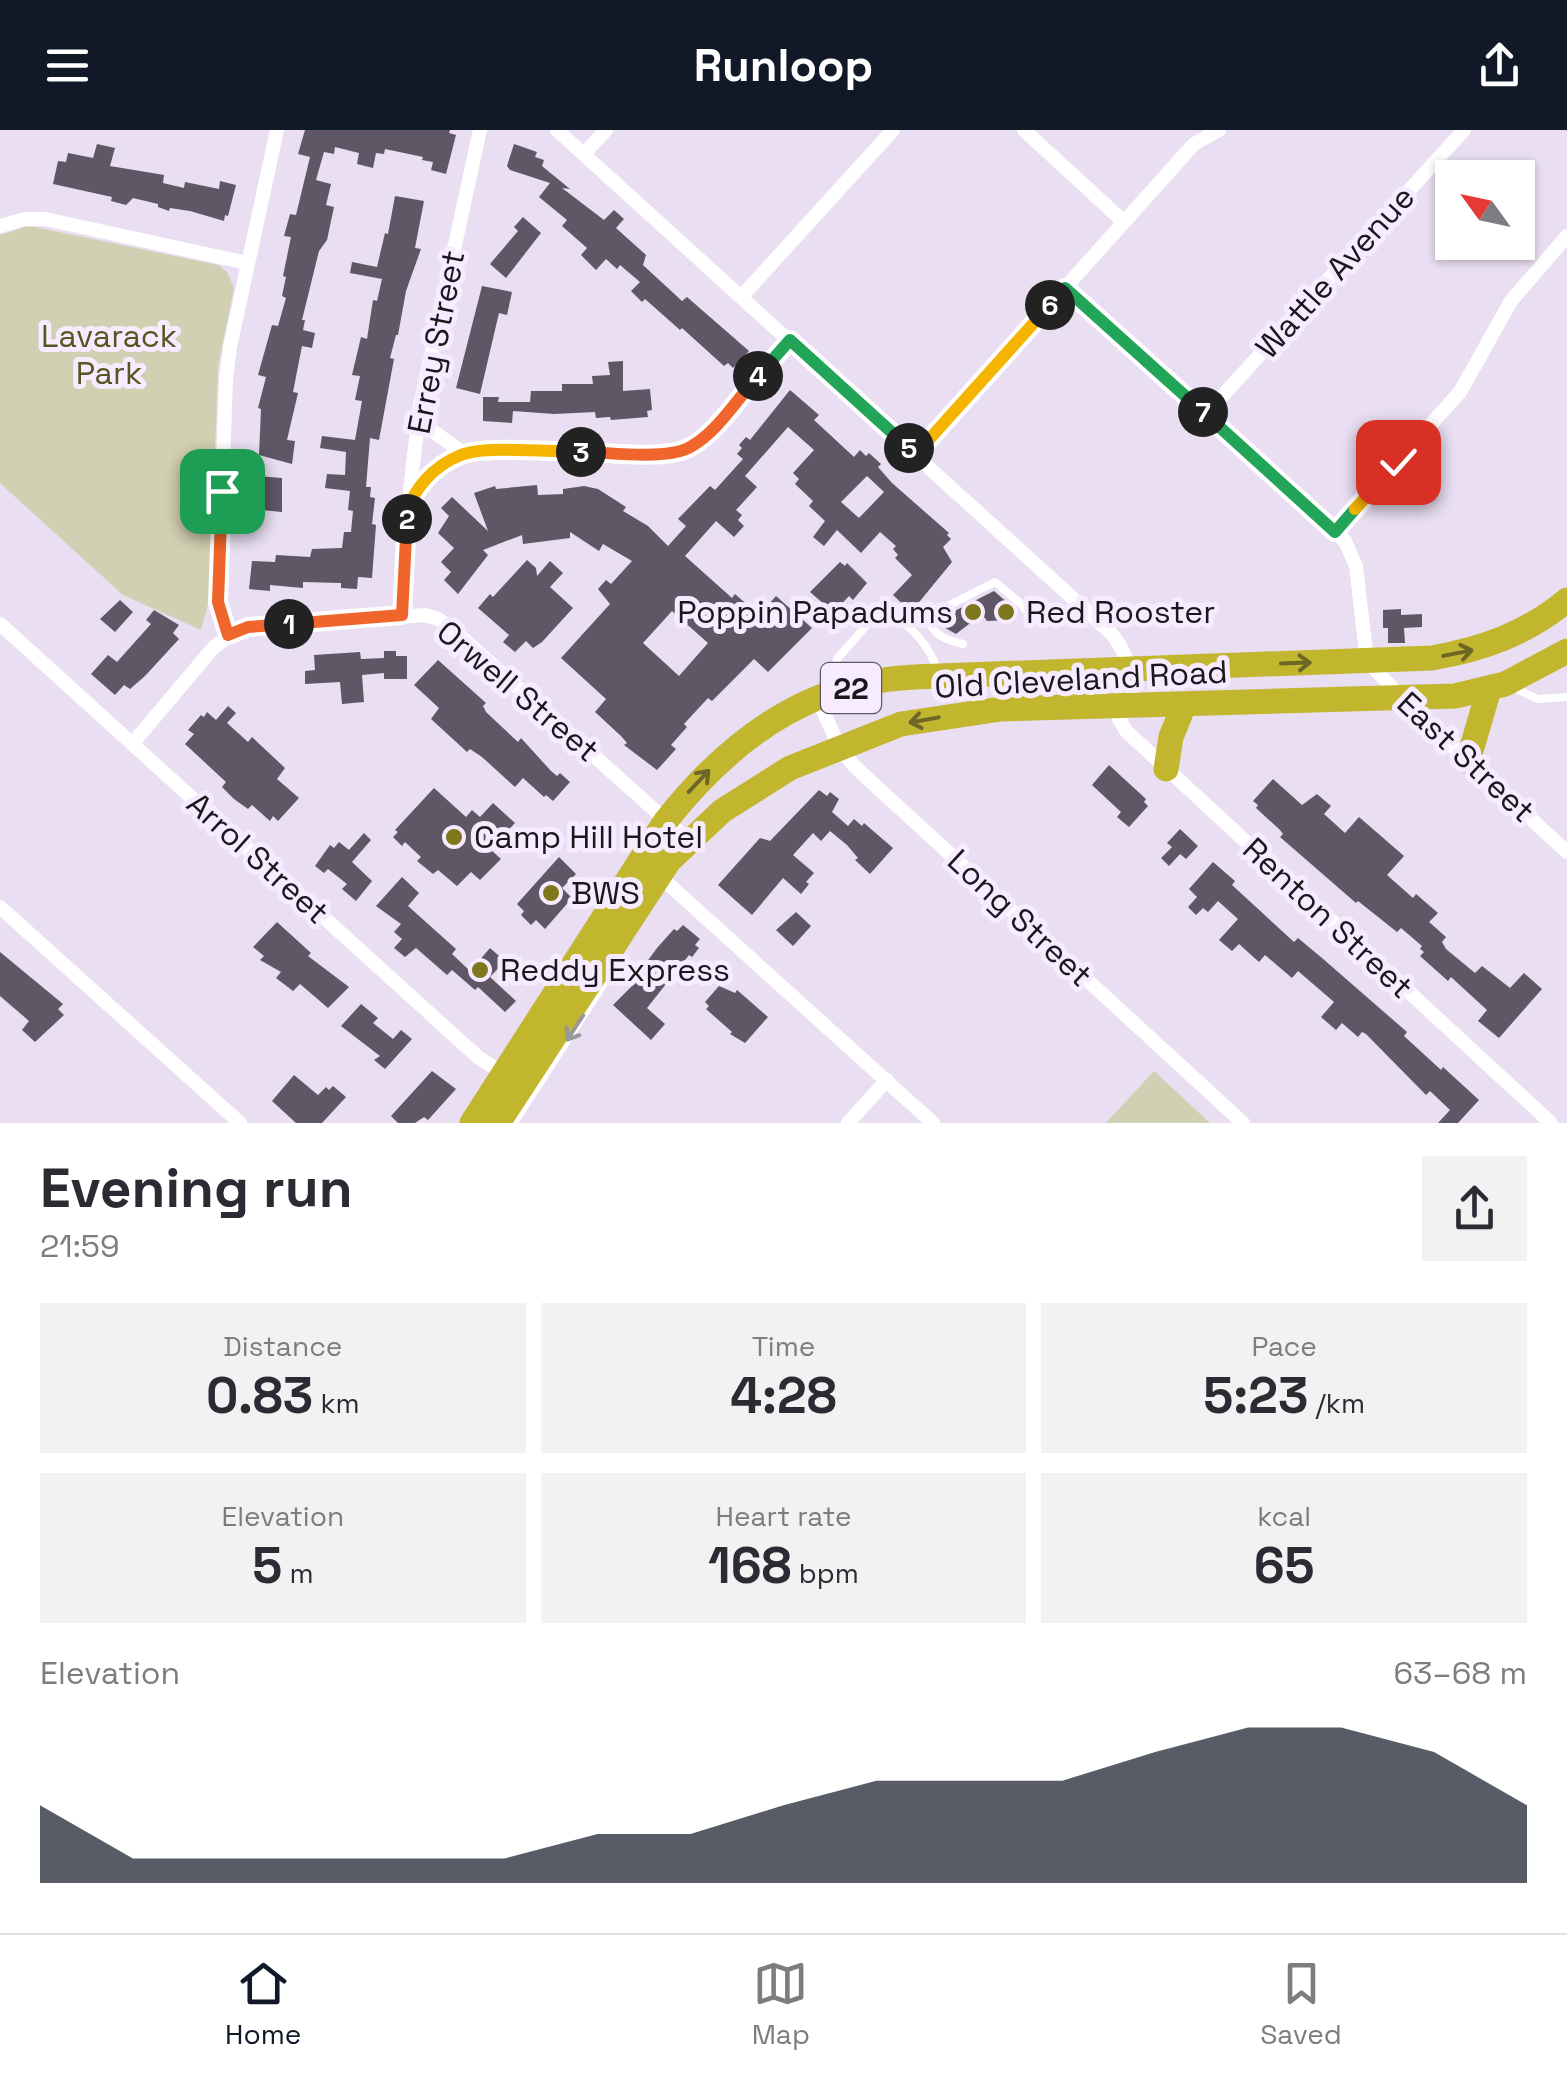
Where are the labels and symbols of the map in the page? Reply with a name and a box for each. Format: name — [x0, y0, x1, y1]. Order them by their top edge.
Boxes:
north arrow — [1435, 160, 1535, 260]
street label: Wattle Avenue — [1247, 177, 1423, 367]
street label: Errey Street — [399, 247, 473, 437]
pin: 6 — [1025, 280, 1075, 330]
park label: Lavarack Park — [41, 316, 177, 393]
pin: 4 — [733, 351, 783, 401]
pin: 7 — [1178, 387, 1228, 437]
pin — [1356, 420, 1441, 505]
pin: 5 — [884, 423, 934, 473]
pin: 3 — [556, 427, 606, 477]
pin — [180, 449, 265, 534]
pin: 2 — [382, 494, 432, 544]
place label: Poppin Papadums — [677, 592, 953, 632]
place label: Red Rooster — [1026, 592, 1215, 632]
pin: 1 — [264, 599, 314, 649]
marker: Poppin Papadums — [962, 601, 984, 623]
marker: Red Rooster — [995, 601, 1017, 623]
street label: Orwell Street — [429, 612, 607, 770]
one-way arrow — [1442, 643, 1474, 662]
street label: Old Cleveland Road — [933, 651, 1229, 707]
one-way arrow — [1279, 653, 1311, 672]
road number: 22 — [821, 663, 881, 713]
street label: East Street — [1389, 683, 1543, 831]
one-way arrow — [908, 711, 941, 730]
one-way arrow — [687, 769, 710, 794]
street label: Arrol Street — [179, 784, 337, 932]
place label: Camp Hill Hotel — [474, 817, 703, 857]
marker: Camp Hill Hotel — [443, 826, 465, 848]
street label: Renton Street — [1235, 829, 1421, 1007]
street label: Long Street — [939, 841, 1101, 995]
place label: BWS — [571, 873, 640, 913]
marker: BWS — [540, 882, 562, 904]
place label: Reddy Express — [500, 950, 730, 990]
marker: Reddy Express — [469, 959, 491, 981]
one-way arrow — [565, 1013, 586, 1042]

